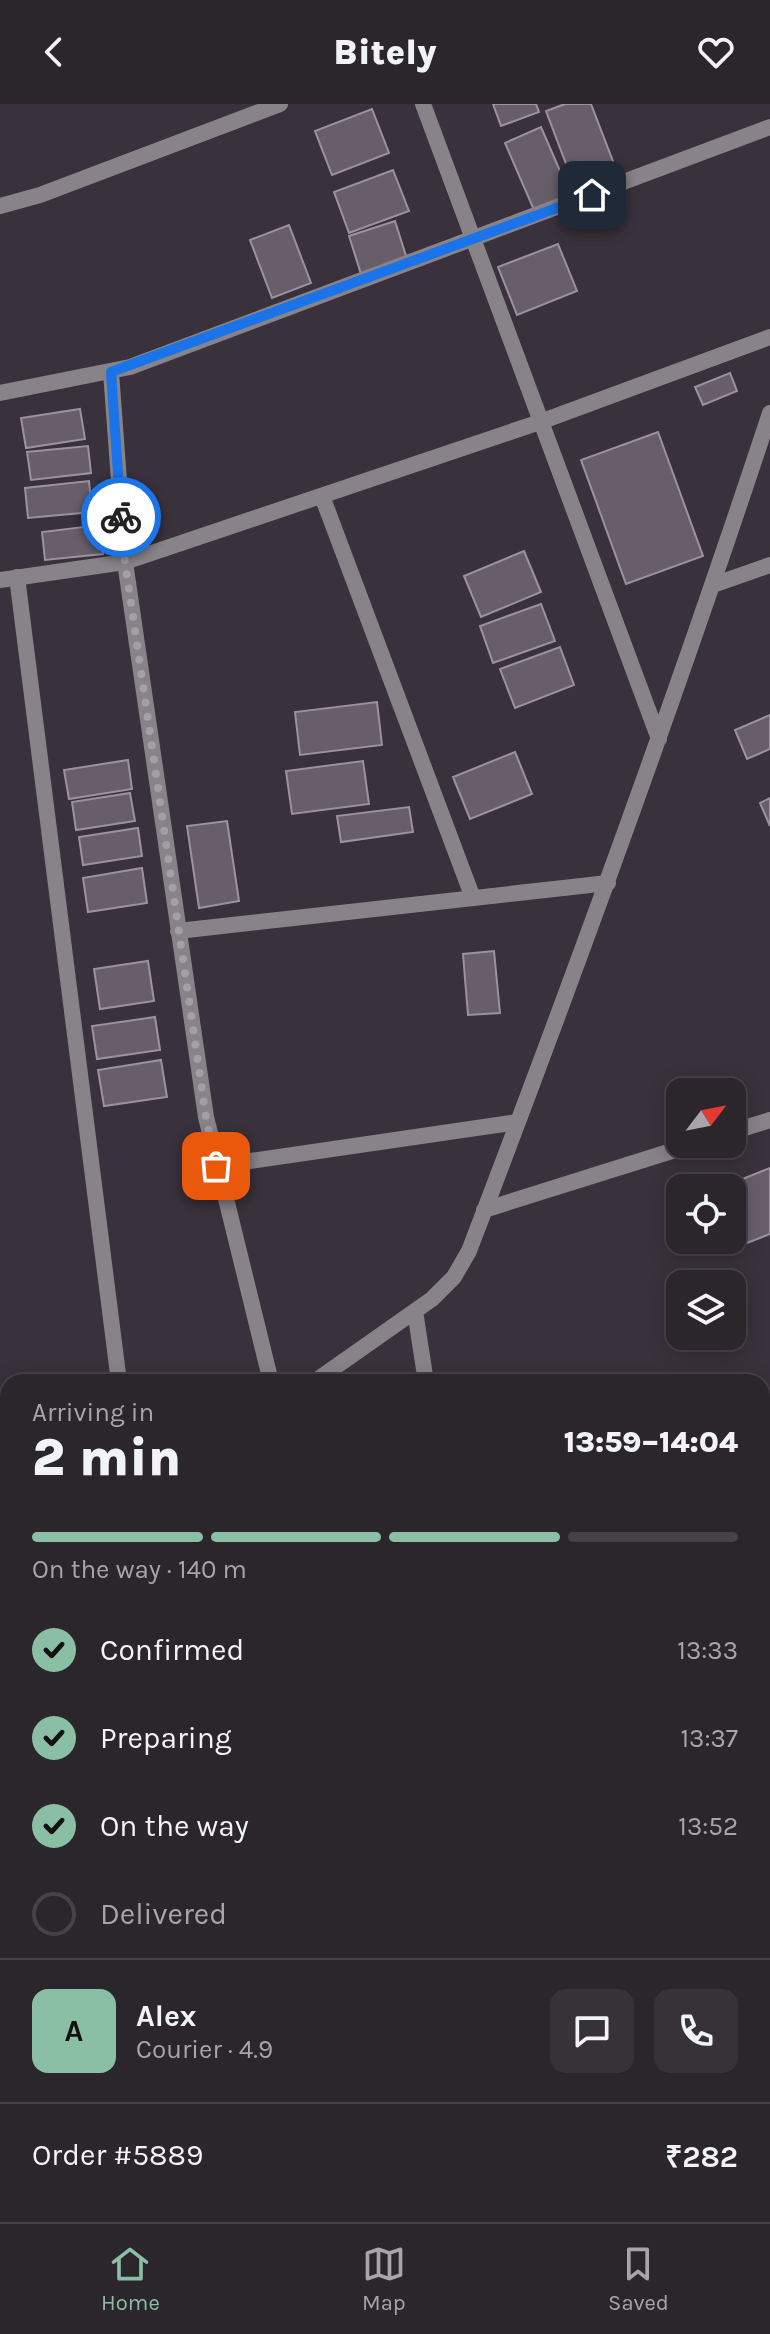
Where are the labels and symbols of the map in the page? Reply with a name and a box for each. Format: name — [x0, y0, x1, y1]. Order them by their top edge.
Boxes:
pin — [558, 161, 626, 229]
courier — [81, 477, 161, 557]
north arrow — [666, 1078, 746, 1158]
pin — [182, 1132, 250, 1200]

